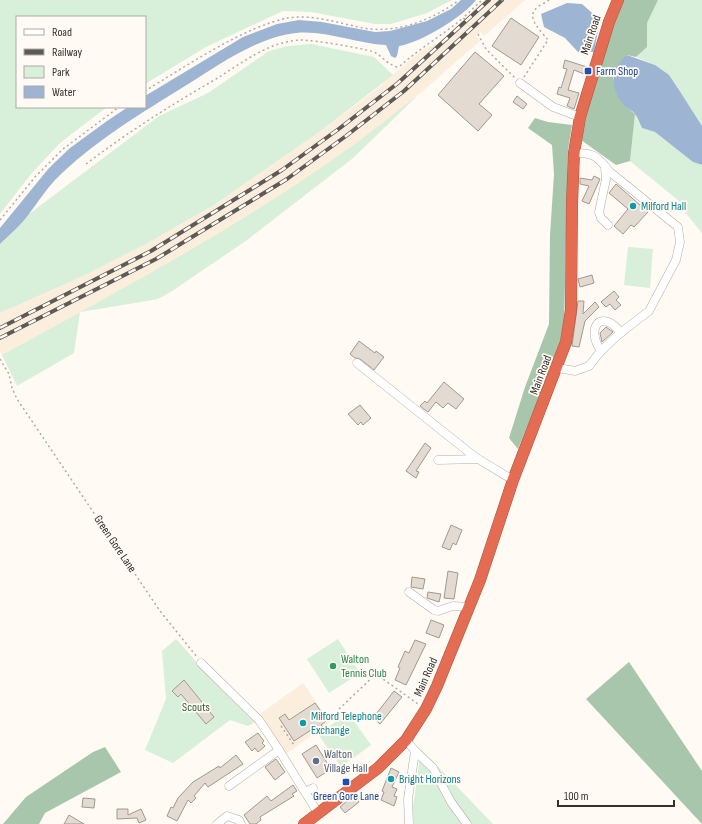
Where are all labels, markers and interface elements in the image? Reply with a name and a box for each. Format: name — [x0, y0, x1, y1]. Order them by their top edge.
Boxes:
street label: Main Road — [577, 13, 605, 57]
legend — [16, 16, 146, 108]
text: Road — [52, 25, 72, 40]
text: Railway — [52, 45, 83, 60]
place label: Farm Shop — [596, 64, 638, 79]
text: Park — [52, 65, 70, 80]
marker: Farm Shop — [583, 66, 593, 76]
text: Water — [52, 85, 76, 100]
place label: Milford Hall — [641, 199, 686, 214]
marker: Milford Hall — [628, 201, 638, 211]
street label: Main Road — [527, 353, 555, 397]
street label: Green Gore Lane — [90, 512, 140, 576]
place label: Walton Tennis Club — [341, 652, 387, 681]
street label: Main Road — [411, 655, 441, 699]
marker: Walton Tennis Club — [328, 661, 338, 671]
park label: Scouts — [182, 700, 210, 715]
place label: Milford Telephone Exchange — [311, 709, 382, 738]
marker: Milford Telephone Exchange — [298, 718, 308, 728]
place label: Walton Village Hall — [324, 747, 367, 776]
marker: Walton Village Hall — [311, 756, 321, 766]
place label: Bright Horizons — [399, 772, 461, 787]
marker: Bright Horizons — [386, 774, 396, 784]
marker: Green Gore Lane — [341, 777, 351, 787]
scale bar — [558, 782, 674, 808]
place label: Green Gore Lane — [313, 789, 379, 804]
text: 100 m — [564, 789, 589, 804]

